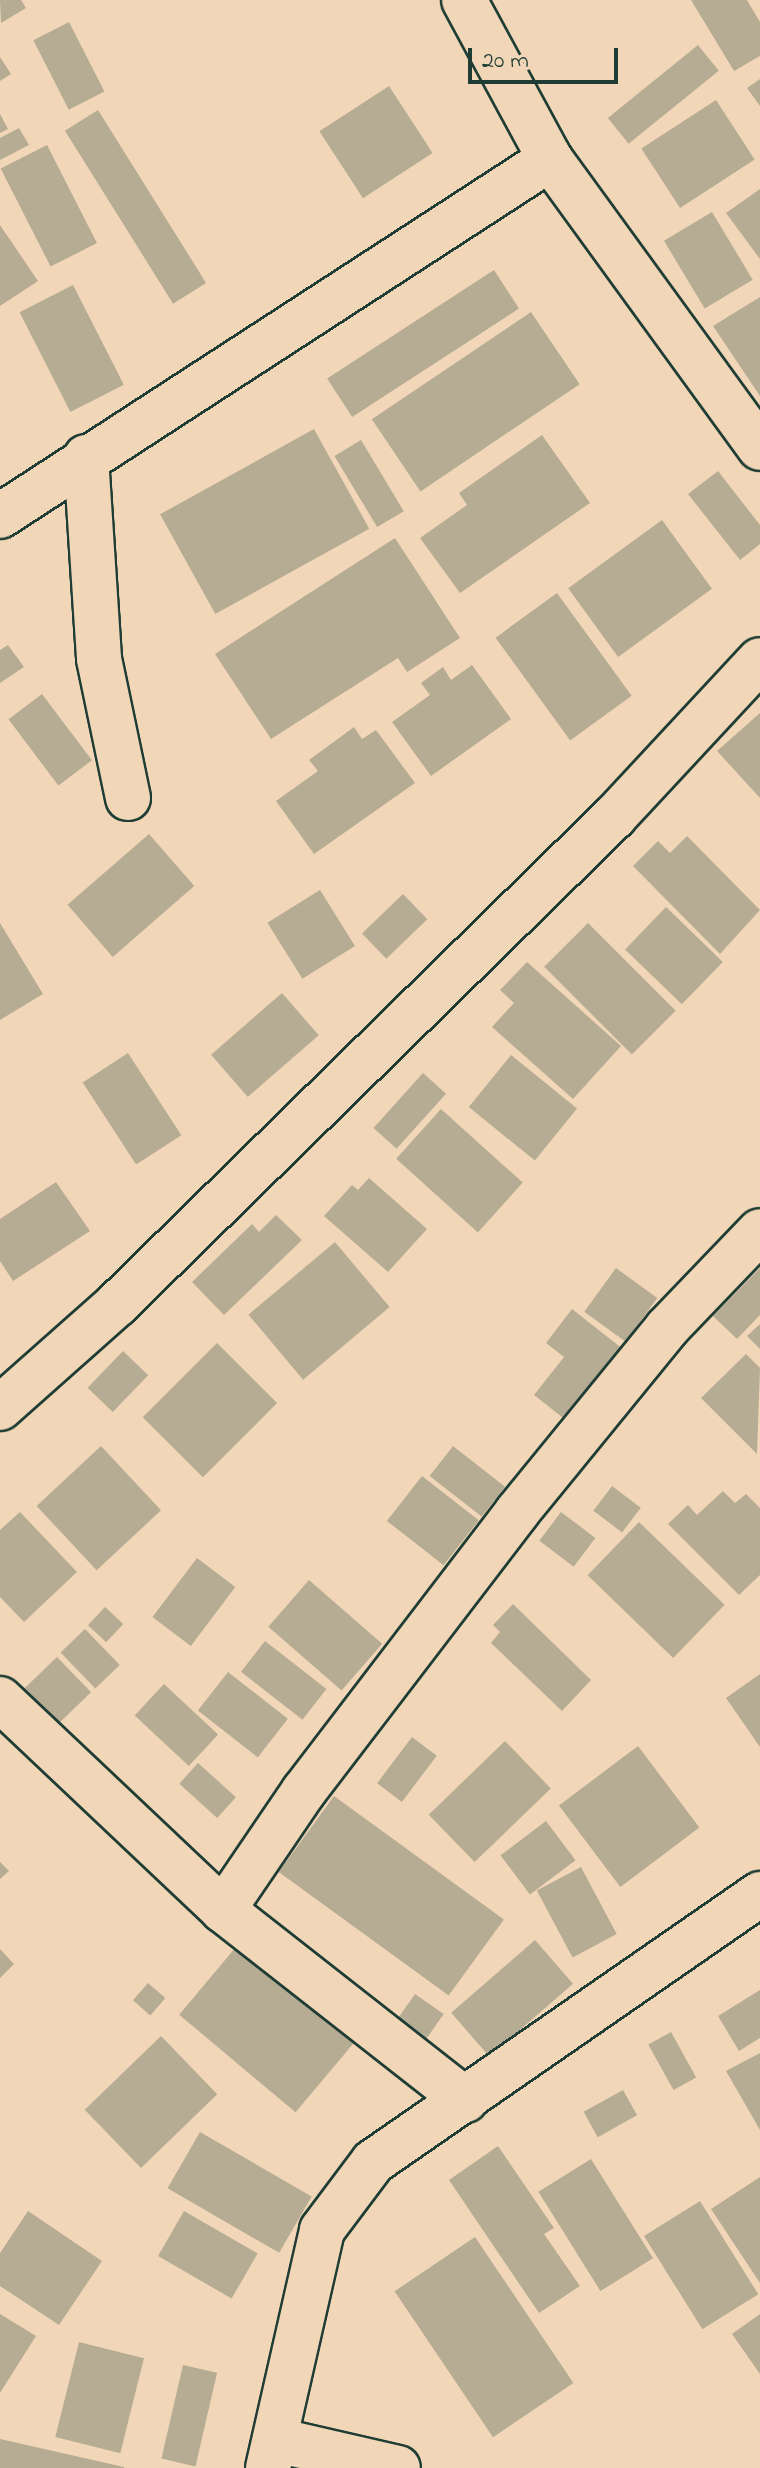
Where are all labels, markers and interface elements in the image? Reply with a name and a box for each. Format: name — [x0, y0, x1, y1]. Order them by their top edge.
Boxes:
scale bar — [472, 32, 622, 82]
text: 20 m — [482, 44, 529, 79]

